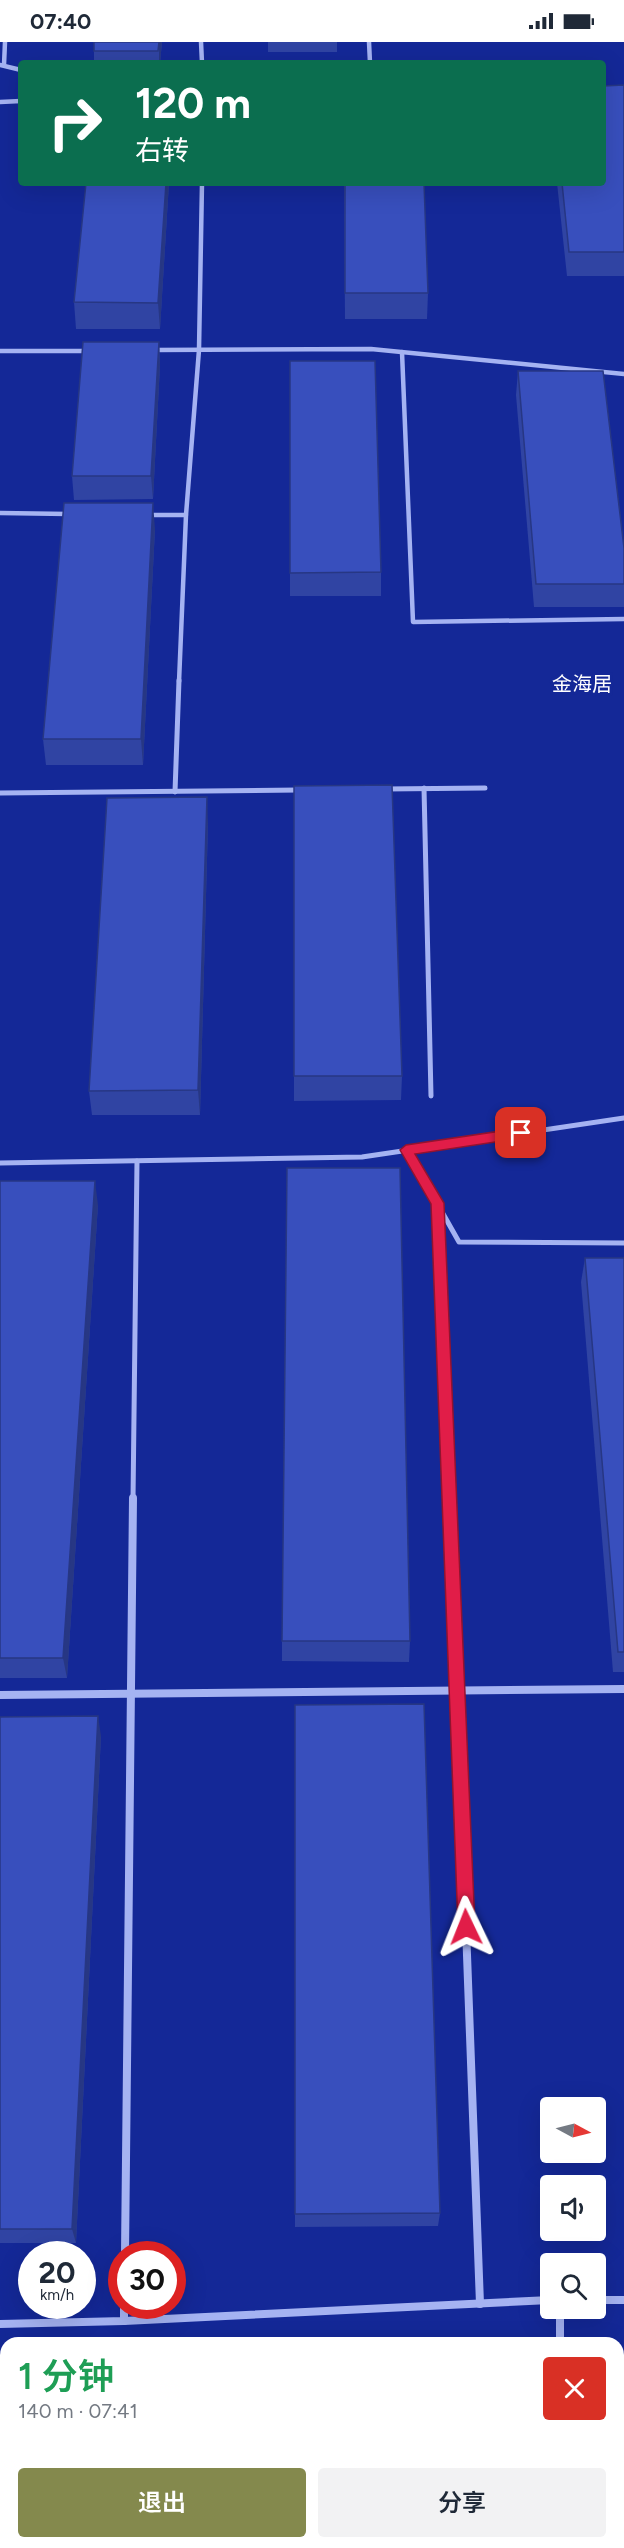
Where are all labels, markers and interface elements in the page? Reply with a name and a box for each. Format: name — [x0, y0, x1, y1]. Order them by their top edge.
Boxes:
text: 07:40 — [30, 8, 91, 35]
text: 120 m — [135, 78, 251, 129]
icon: right — [36, 84, 114, 162]
text: 右转 — [135, 134, 189, 167]
district label: 金海居 — [552, 672, 612, 696]
pin — [495, 1107, 546, 1158]
icon: arrive — [504, 1116, 537, 1149]
position arrow — [434, 1895, 498, 1959]
north arrow — [540, 2097, 606, 2163]
map controls — [540, 2097, 606, 2319]
button: sound — [540, 2175, 606, 2241]
speed limit sign: 30 — [108, 2241, 186, 2319]
button: search — [540, 2253, 606, 2319]
text: 20 — [39, 2254, 75, 2291]
text: km/h — [40, 2286, 74, 2304]
text: 1 分钟 — [18, 2355, 114, 2398]
button: close — [543, 2357, 606, 2420]
text: 140 m · 07:41 — [18, 2399, 138, 2423]
button: 退出 — [18, 2468, 306, 2537]
button: 分享 — [318, 2468, 606, 2537]

